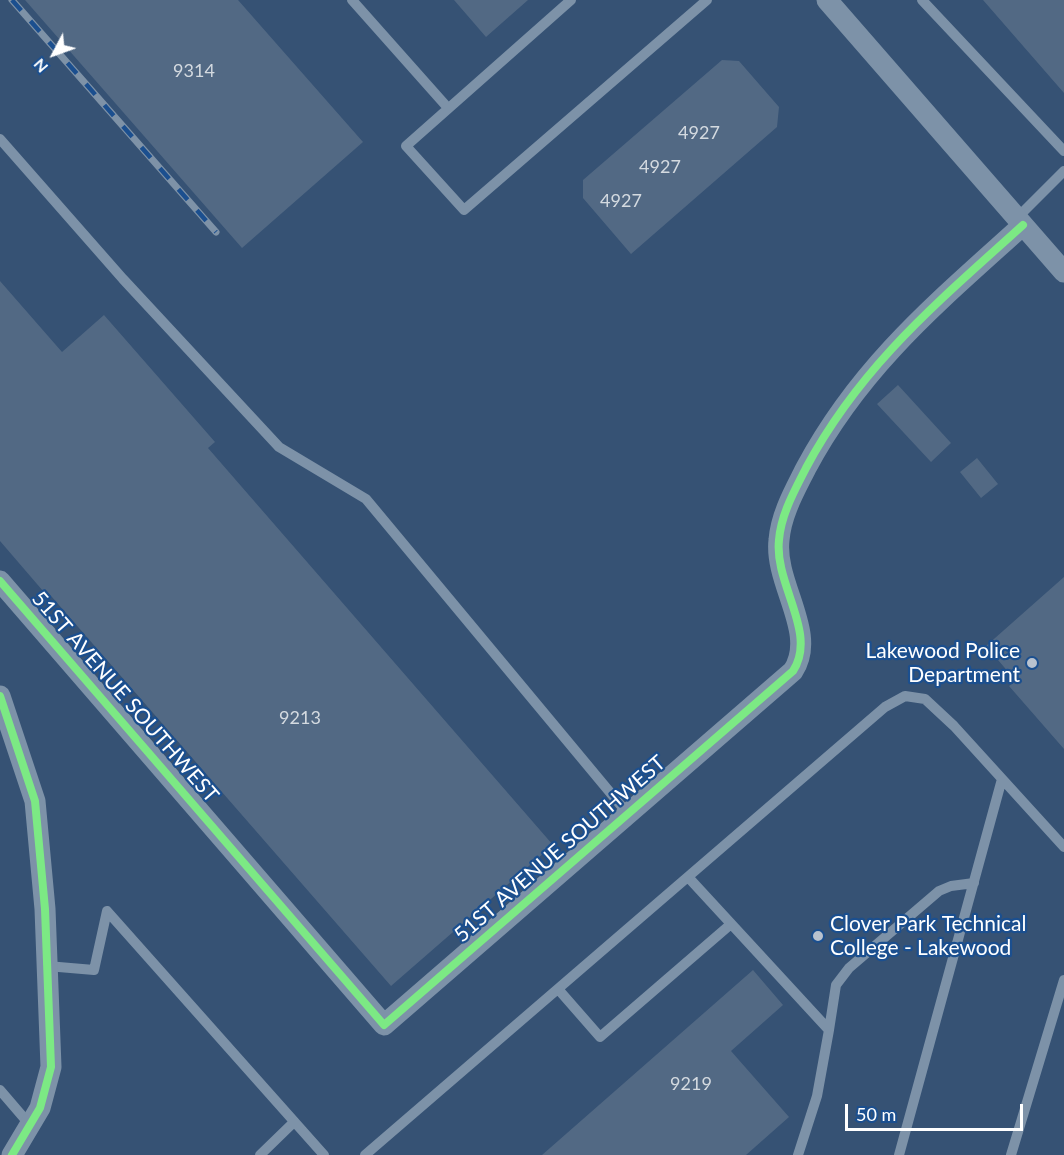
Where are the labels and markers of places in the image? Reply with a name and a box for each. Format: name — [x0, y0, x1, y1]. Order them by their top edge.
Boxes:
place label: Lakewood Police Department — [866, 638, 1020, 688]
marker: Lakewood Police Department — [1025, 656, 1039, 670]
place label: Clover Park Technical College - Lakewood — [830, 911, 1026, 961]
marker: Clover Park Technical College - Lakewood — [811, 929, 825, 943]

